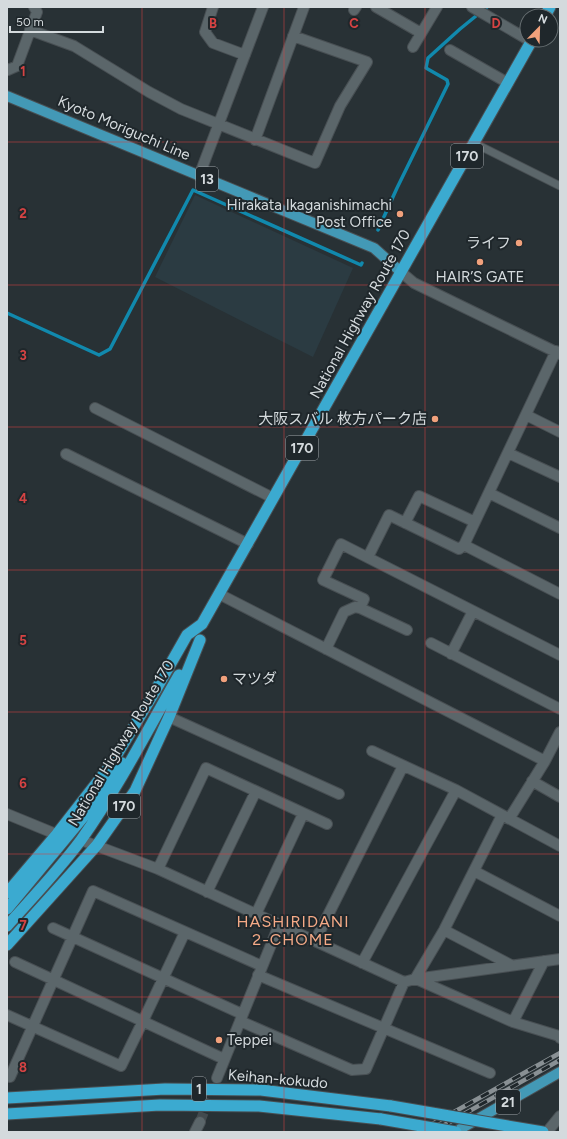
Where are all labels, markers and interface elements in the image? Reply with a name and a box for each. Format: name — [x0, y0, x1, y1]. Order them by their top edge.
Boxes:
scale bar — [10, 8, 103, 34]
north arrow — [519, 8, 559, 48]
text: N — [536, 12, 549, 27]
text: 50 m — [16, 15, 44, 29]
text: B — [209, 16, 217, 31]
text: C — [349, 16, 359, 31]
text: D — [491, 16, 501, 31]
text: 1 — [20, 64, 26, 79]
street label: Kyoto Moriguchi Line — [55, 92, 193, 164]
road number: 170 — [451, 144, 483, 168]
road number: 13 — [196, 167, 218, 191]
place label: Hirakata Ikaganishimachi Post Office — [226, 196, 392, 231]
text: 2 — [19, 206, 27, 221]
marker: Hirakata Ikaganishimachi Post Office — [395, 209, 405, 219]
street label: National Highway Route 170 — [306, 226, 414, 402]
place label: ライフ — [466, 234, 511, 252]
marker: ライフ — [514, 238, 524, 248]
marker: HAIR’S GATE — [475, 257, 485, 267]
place label: HAIR’S GATE — [436, 268, 524, 286]
text: 3 — [19, 348, 27, 363]
place label: 大阪スバル 枚方パーク店 — [258, 410, 427, 428]
marker: 大阪スバル 枚方パーク店 — [430, 414, 440, 424]
road number: 170 — [286, 436, 318, 460]
text: 4 — [19, 491, 27, 506]
text: 5 — [19, 633, 27, 648]
street label: National Highway Route 170 — [64, 657, 178, 829]
place label: マツダ — [232, 670, 277, 688]
marker: マツダ — [219, 674, 229, 684]
text: 6 — [19, 776, 27, 791]
road number: 170 — [108, 794, 140, 818]
district label: HASHIRIDANI 2-CHOME — [237, 912, 349, 949]
text: 7 — [19, 918, 27, 933]
place label: Teppei — [227, 1031, 272, 1049]
marker: Teppei — [214, 1035, 224, 1045]
text: 8 — [19, 1060, 27, 1075]
street label: Keihan-kokudo — [227, 1066, 329, 1092]
road number: 1 — [192, 1077, 206, 1101]
road number: 21 — [496, 1090, 520, 1114]

